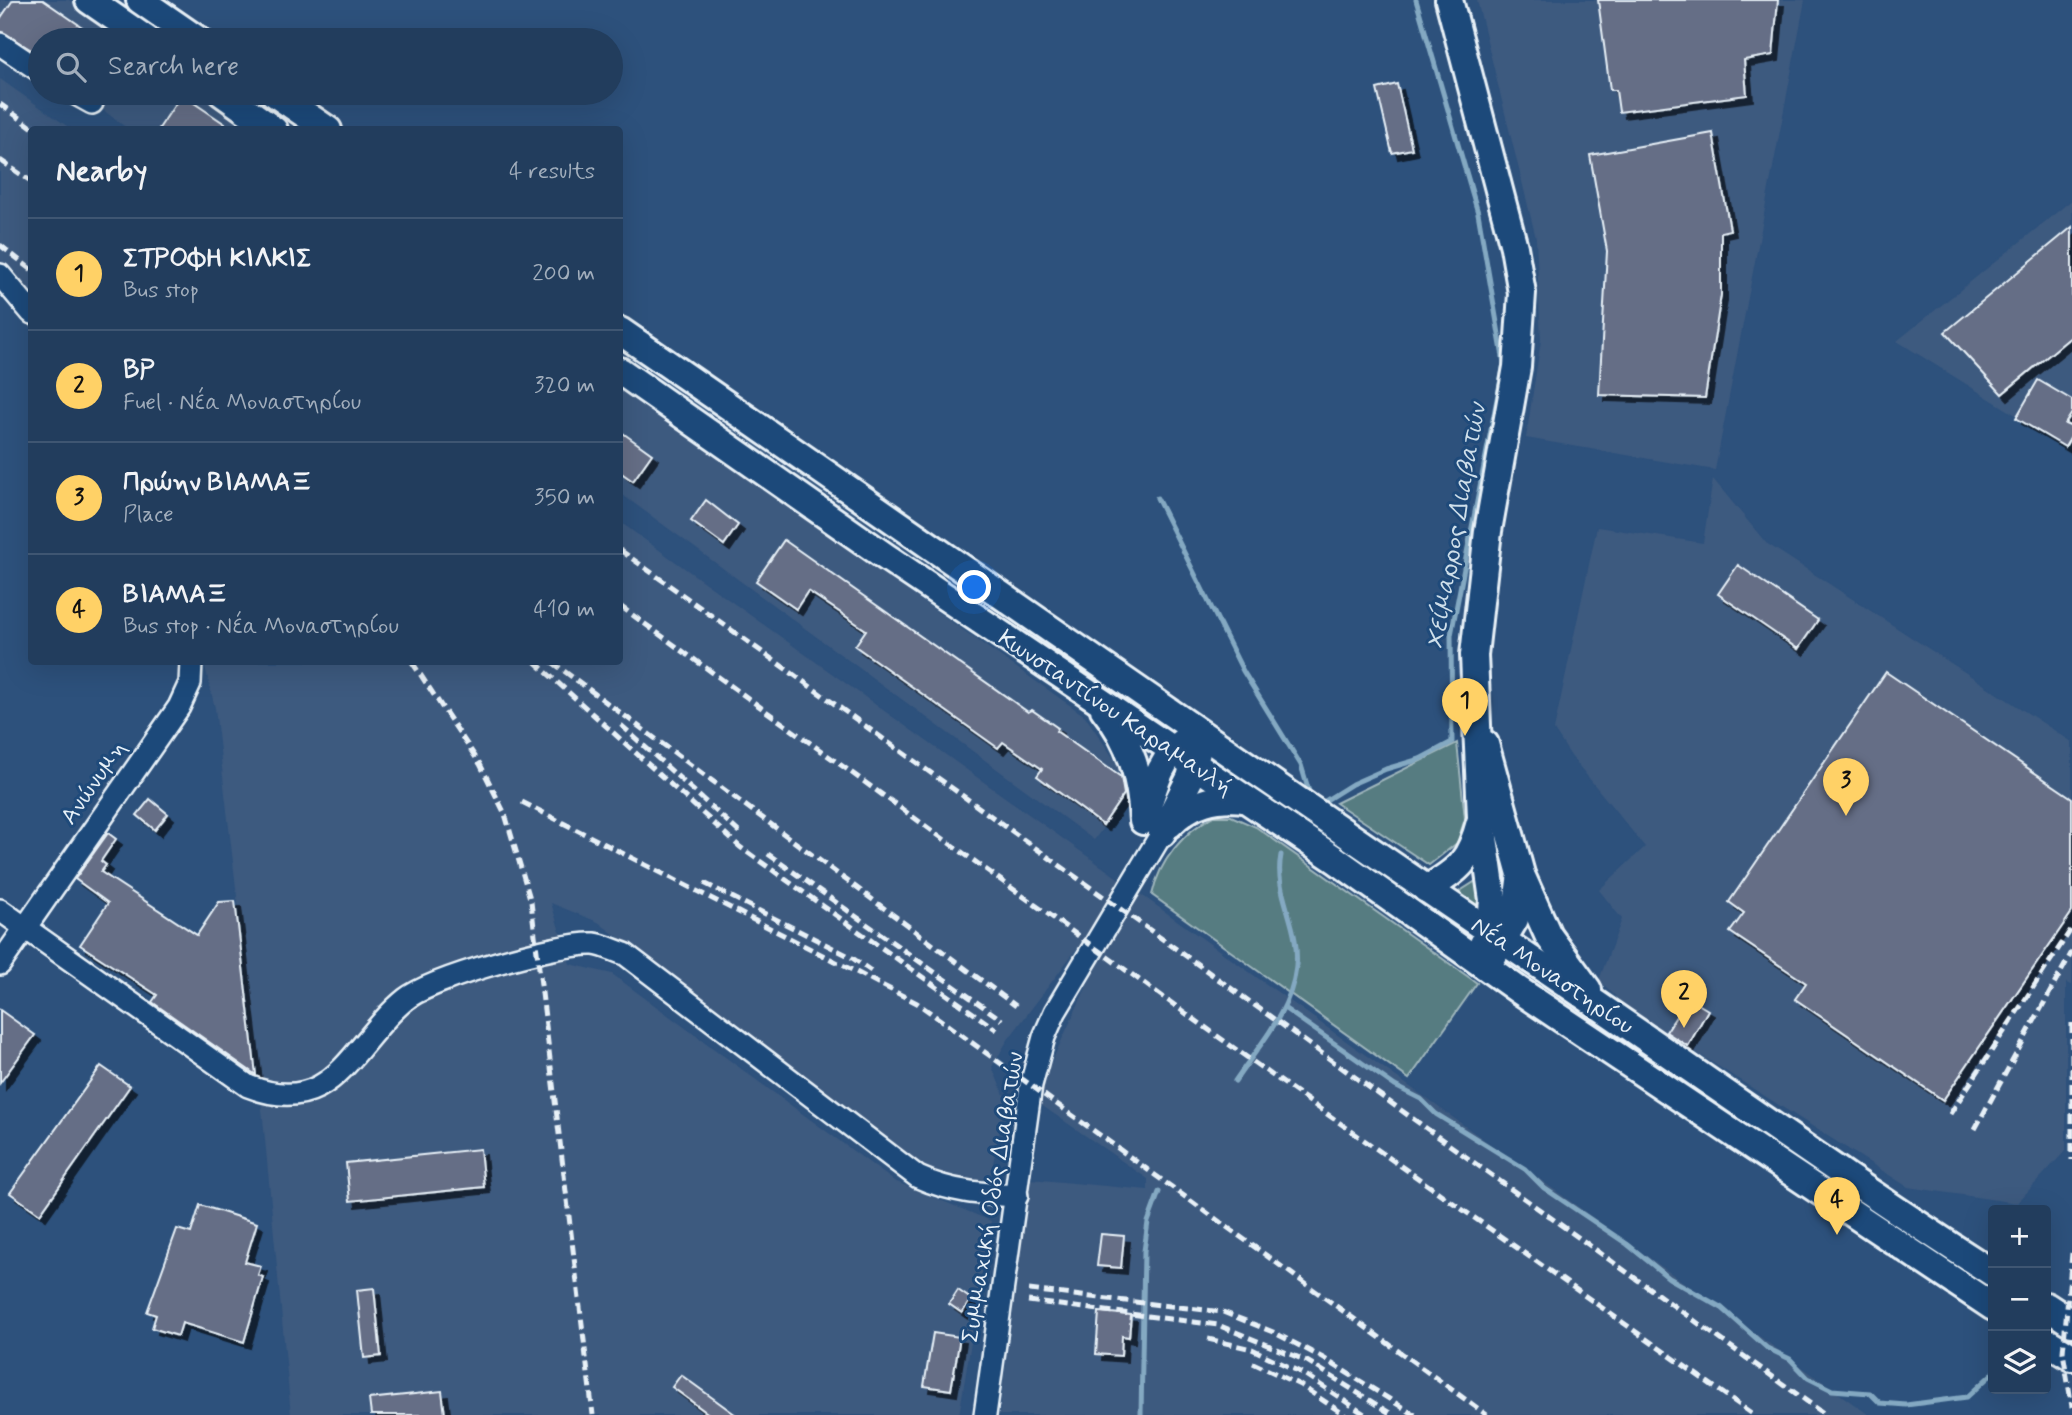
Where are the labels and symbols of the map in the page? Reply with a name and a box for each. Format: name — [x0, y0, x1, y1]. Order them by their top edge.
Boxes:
water label: Χείμαρρος Διαβατών — [1419, 399, 1496, 652]
your location — [957, 570, 991, 604]
street label: Κωνσταντίνου Καραμανλή — [992, 623, 1239, 804]
pin: 1 — [1442, 678, 1488, 736]
street label: Ανώνυμη — [54, 734, 135, 831]
pin: 3 — [1823, 758, 1869, 816]
street label: Νέα Μοναστηρίου — [1465, 909, 1640, 1042]
pin: 2 — [1661, 970, 1707, 1028]
street label: Συμμαχική Οδός Διαβατών — [955, 1050, 1032, 1345]
pin: 4 — [1814, 1177, 1860, 1235]

